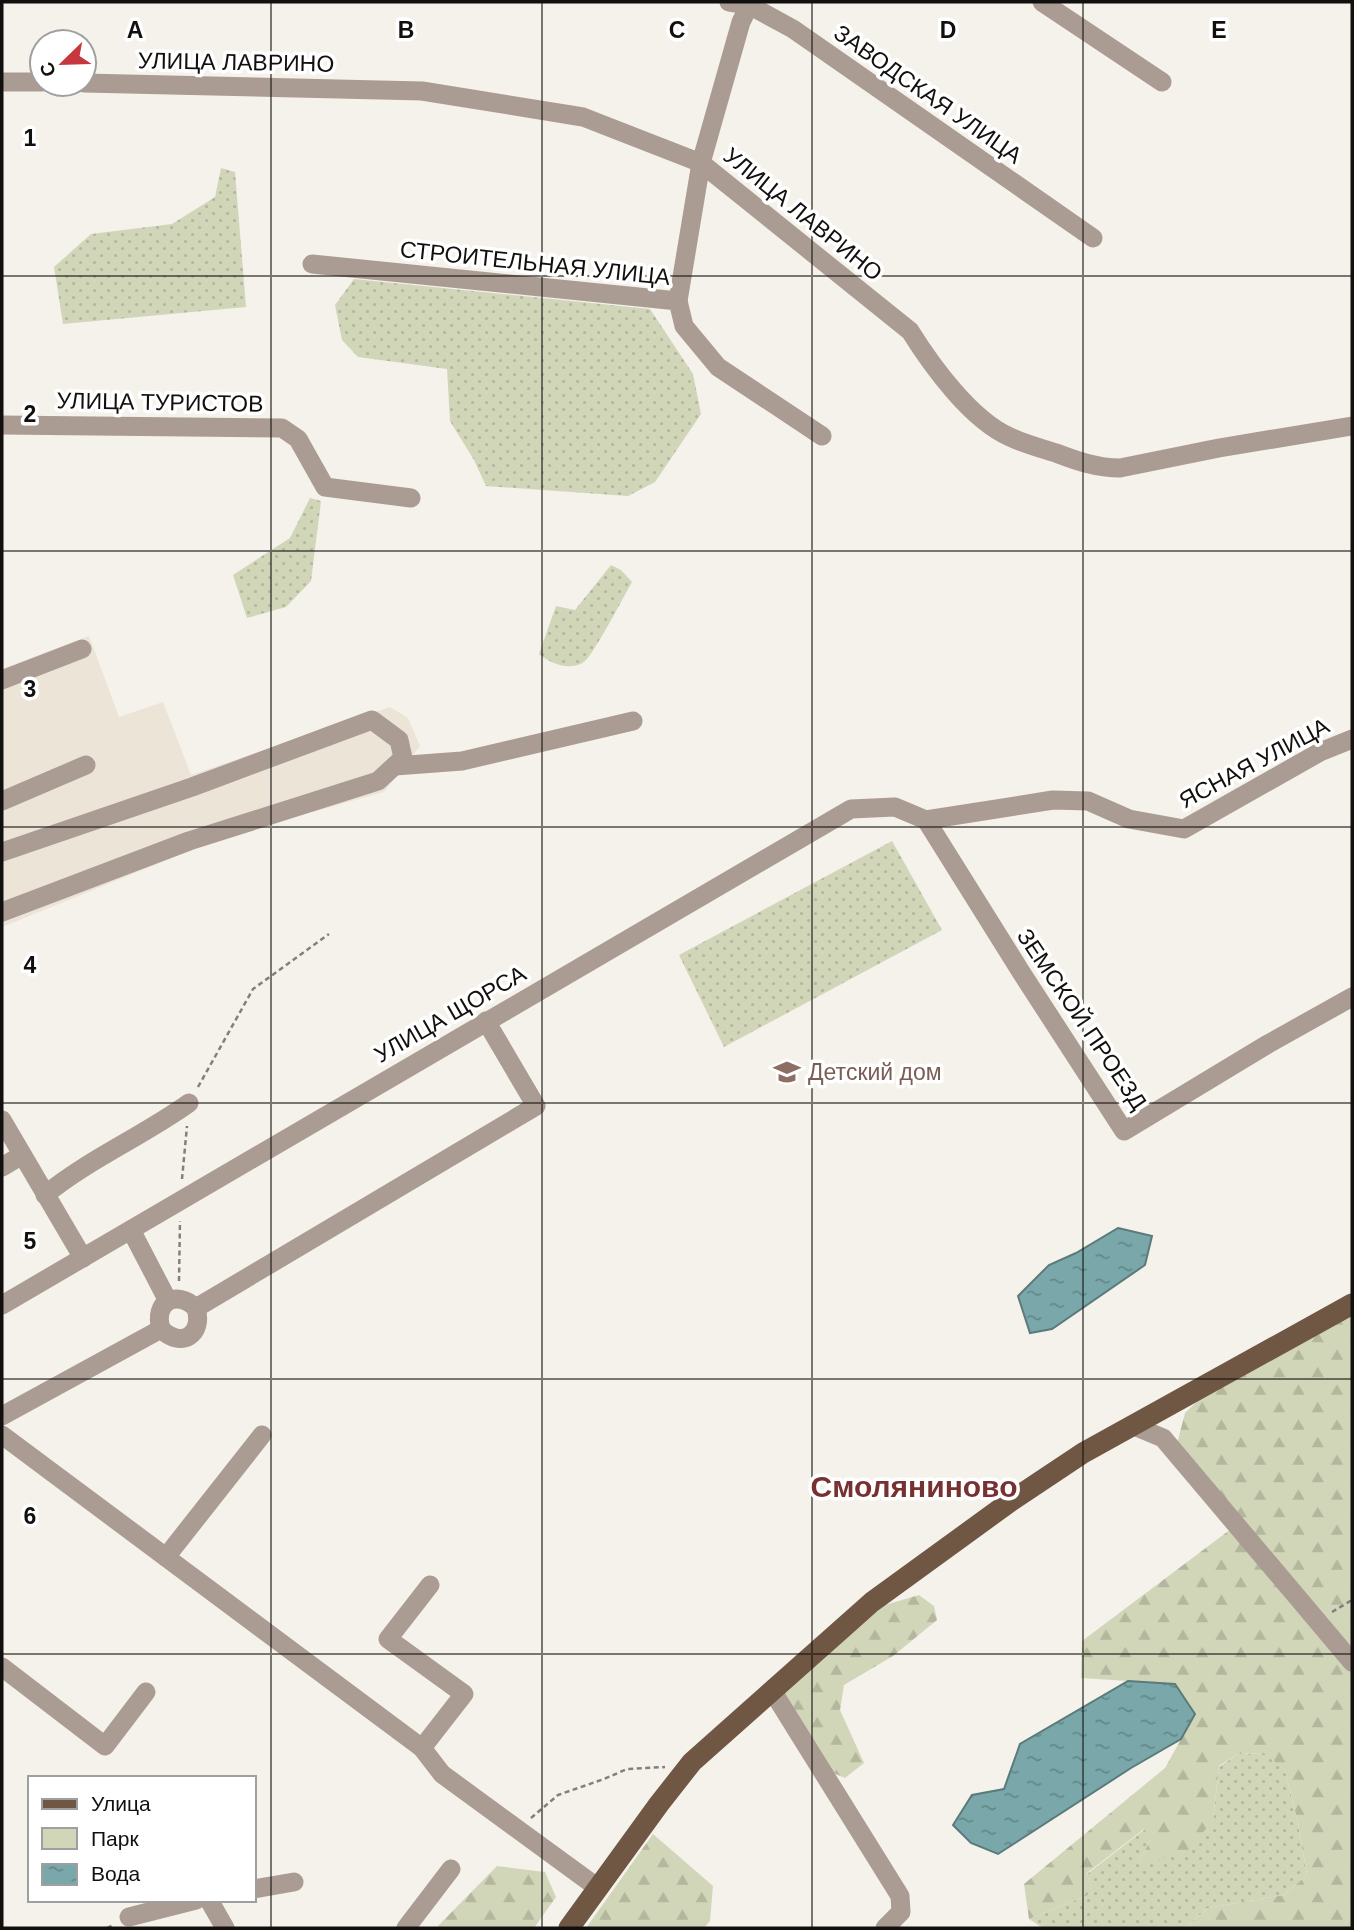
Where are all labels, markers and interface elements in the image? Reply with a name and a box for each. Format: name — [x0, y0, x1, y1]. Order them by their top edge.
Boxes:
text: A — [127, 17, 143, 43]
text: B — [398, 17, 414, 43]
text: C — [669, 17, 685, 43]
text: D — [940, 17, 956, 43]
text: E — [1211, 17, 1227, 43]
street label: ЗАВОДСКАЯ УЛИЦА — [829, 19, 1027, 169]
north arrow — [28, 28, 98, 98]
street label: УЛИЦА ЛАВРИНО — [138, 47, 334, 77]
text: С — [35, 59, 60, 80]
text: 1 — [24, 125, 37, 151]
street label: УЛИЦА ЛАВРИНО — [719, 142, 887, 286]
street label: СТРОИТЕЛЬНАЯ УЛИЦА — [399, 236, 672, 290]
street label: УЛИЦА ТУРИСТОВ — [56, 387, 264, 417]
text: 2 — [24, 401, 36, 427]
text: 3 — [24, 676, 36, 702]
street label: ЯСНАЯ УЛИЦА — [1175, 712, 1334, 813]
street label: ЗЕМСКОЙ ПРОЕЗД — [1012, 923, 1153, 1115]
text: 4 — [24, 952, 37, 978]
street label: УЛИЦА ЩОРСА — [370, 960, 531, 1068]
school or university icon: Детский дом — [772, 1057, 802, 1087]
place label: Детский дом — [808, 1059, 942, 1085]
text: 5 — [24, 1228, 37, 1254]
district label: Смоляниново — [811, 1470, 1017, 1503]
text: 6 — [24, 1503, 36, 1529]
legend — [28, 1776, 256, 1902]
text: Улица — [91, 1792, 151, 1815]
text: Парк — [91, 1827, 139, 1850]
text: Вода — [91, 1862, 140, 1885]

